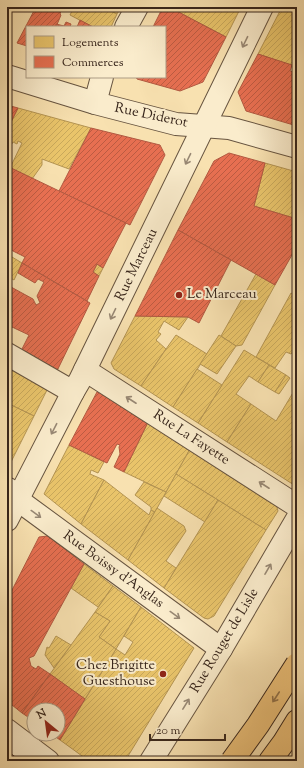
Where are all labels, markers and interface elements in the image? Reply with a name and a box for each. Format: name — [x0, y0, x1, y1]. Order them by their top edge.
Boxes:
legend — [26, 26, 166, 78]
text: Logements — [62, 34, 119, 52]
one-way arrow — [241, 36, 248, 48]
text: Commerces — [62, 54, 124, 72]
street label: Rue Diderot — [113, 99, 190, 134]
one-way arrow — [184, 153, 192, 165]
street label: Rue Marceau — [111, 225, 163, 305]
place label: Le Marceau — [187, 285, 257, 305]
marker: Le Marceau — [174, 290, 184, 300]
one-way arrow — [109, 307, 116, 319]
one-way arrow — [125, 395, 137, 403]
street label: Rue La Fayette — [149, 406, 233, 470]
one-way arrow — [50, 423, 57, 435]
one-way arrow — [258, 480, 270, 488]
one-way arrow — [31, 509, 42, 518]
street label: Rue Boissy d'Anglas — [58, 526, 168, 614]
one-way arrow — [264, 563, 272, 575]
street label: Rue Rouget de Lisle — [186, 585, 264, 697]
one-way arrow — [169, 611, 180, 620]
place label: Chez Brigitte Guesthouse — [76, 656, 155, 692]
marker: Chez Brigitte Guesthouse — [158, 669, 168, 679]
one-way arrow — [272, 691, 280, 702]
one-way arrow — [183, 698, 191, 710]
north arrow — [26, 702, 66, 742]
text: N — [33, 705, 50, 724]
scale bar — [150, 716, 225, 742]
text: 20 m — [156, 722, 181, 740]

